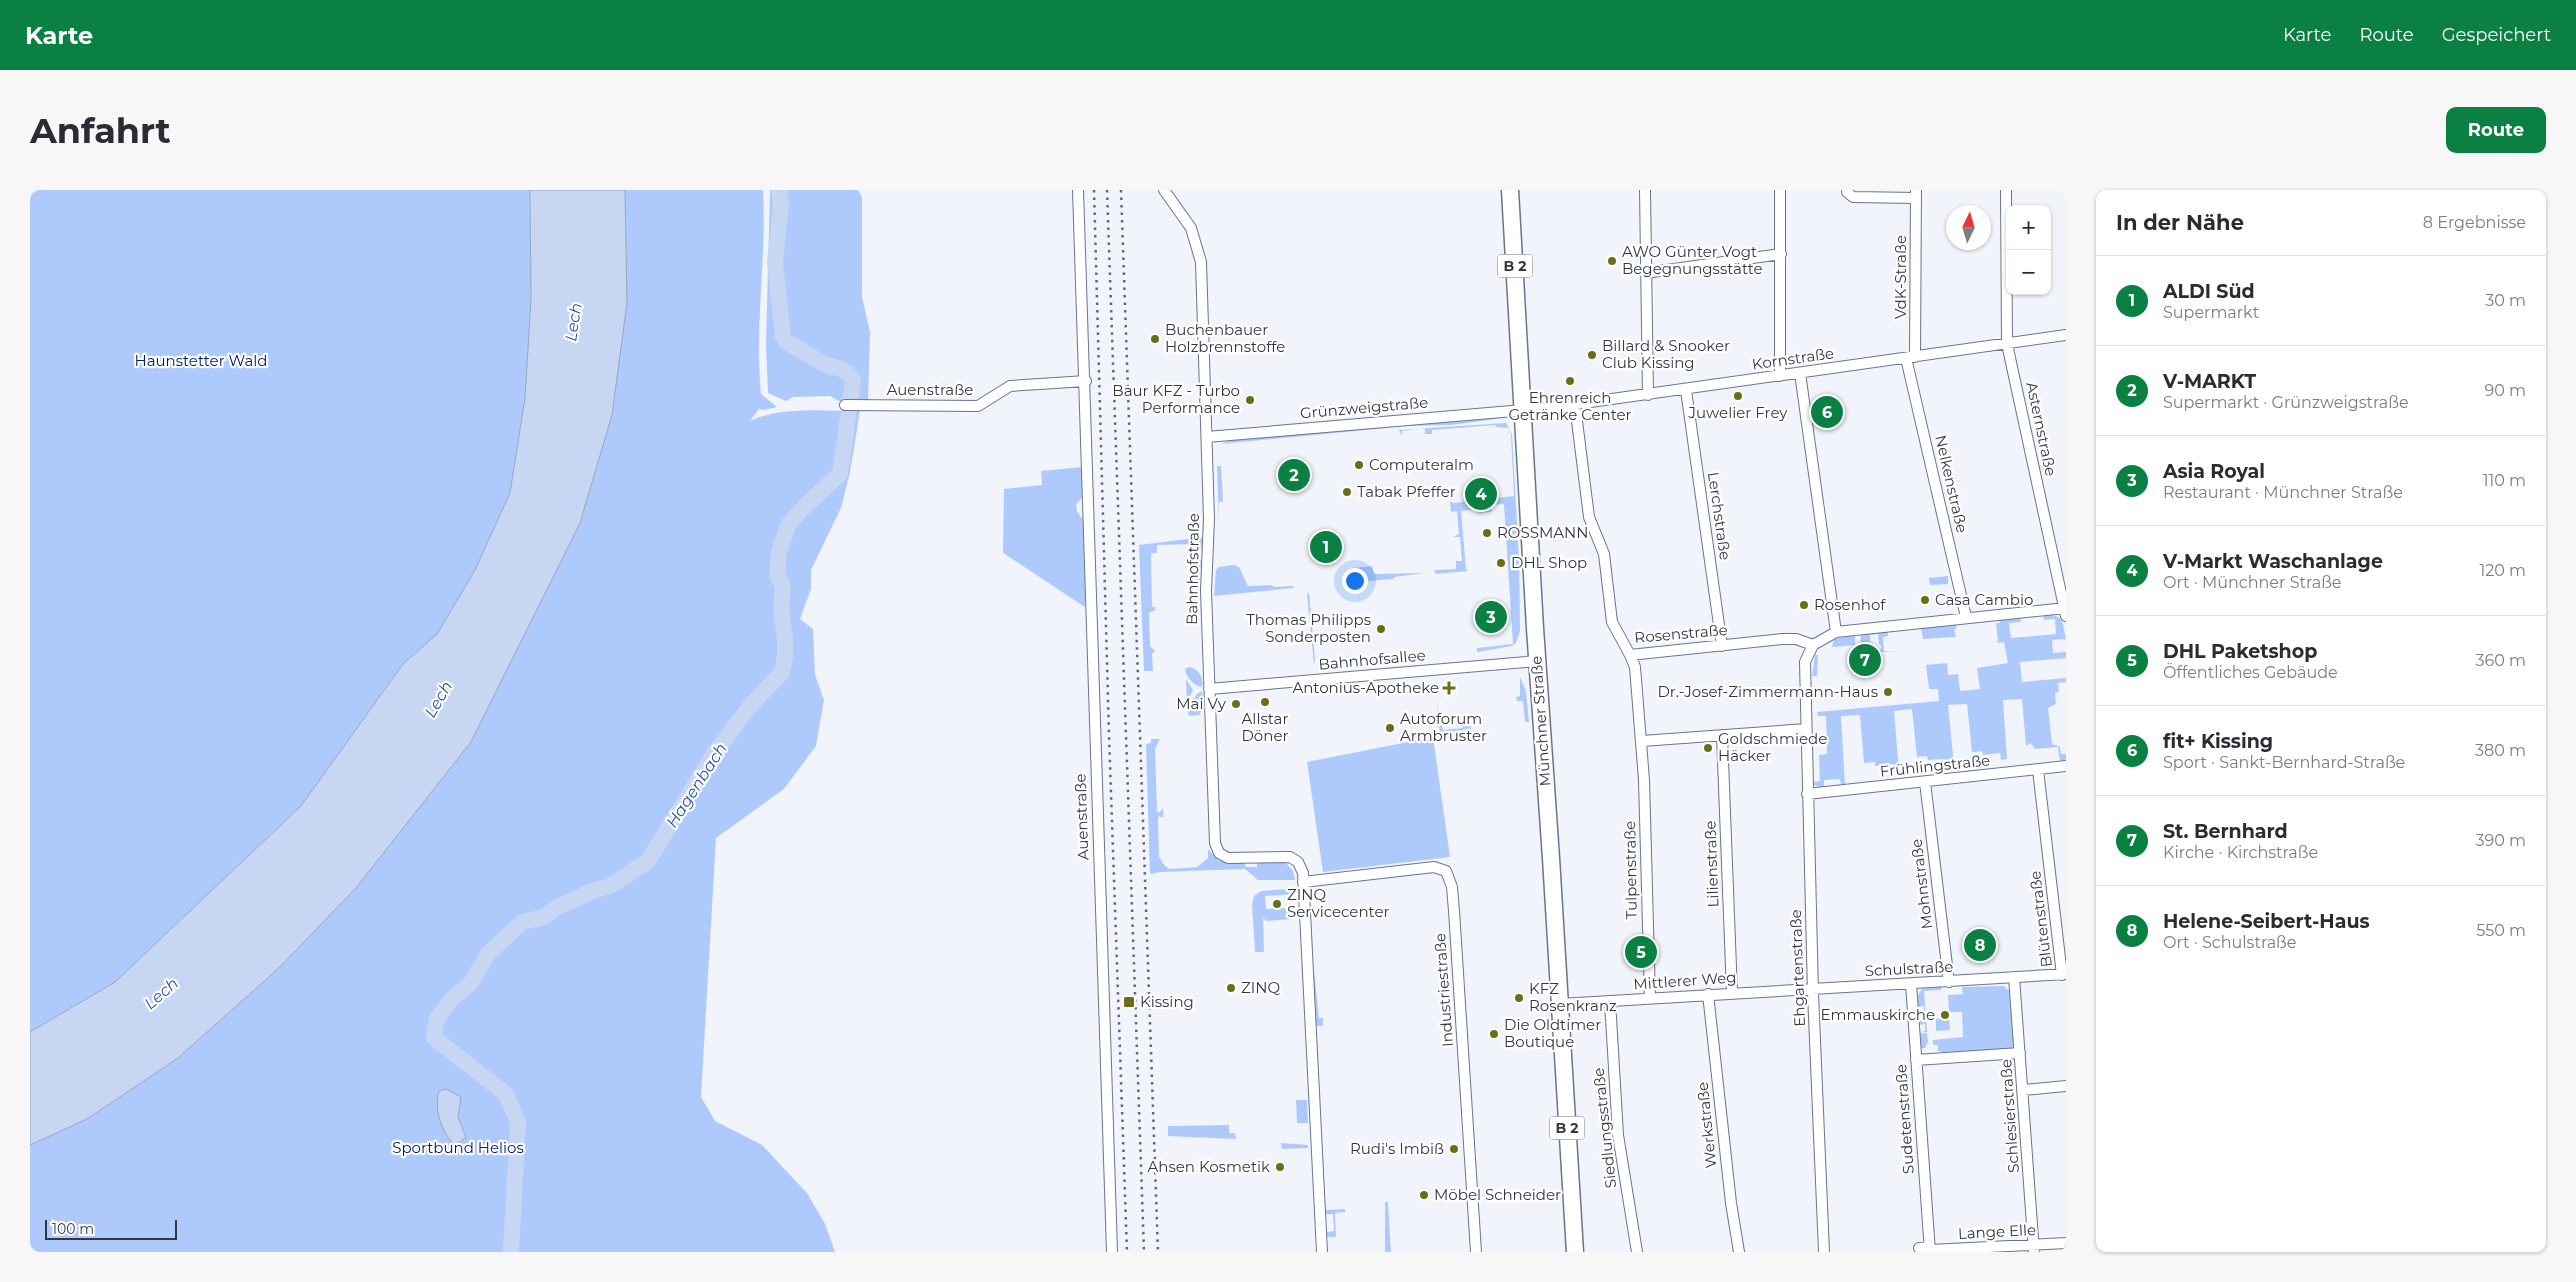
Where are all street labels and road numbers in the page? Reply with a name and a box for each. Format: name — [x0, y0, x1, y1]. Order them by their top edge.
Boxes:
street label: VdK-Straße — [1891, 235, 1910, 319]
road number: B 2 — [1498, 254, 1532, 278]
street label: Kornstraße — [1751, 343, 1835, 374]
street label: Auenstraße — [887, 380, 973, 399]
street label: Asternstraße — [2022, 380, 2061, 478]
street label: Grünzweigstraße — [1299, 392, 1429, 423]
street label: Nelkenstraße — [1931, 433, 1972, 535]
street label: Lerchstraße — [1704, 471, 1735, 561]
street label: Bahnhofstraße — [1182, 513, 1203, 625]
street label: Rosenstraße — [1634, 620, 1728, 647]
street label: Bahnhofsallee — [1318, 645, 1426, 674]
street label: Münchner Straße — [1526, 655, 1555, 787]
street label: Frühlingstraße — [1879, 750, 1991, 781]
street label: Auenstraße — [1070, 773, 1093, 861]
street label: Lilienstraße — [1700, 820, 1723, 908]
street label: Tulpenstraße — [1620, 821, 1641, 919]
street label: Mohnstraße — [1907, 838, 1936, 930]
street label: Blütenstraße — [2025, 870, 2056, 968]
street label: Ehgartenstraße — [1786, 909, 1809, 1027]
street label: Industriestraße — [1430, 932, 1457, 1048]
street label: Schulstraße — [1864, 957, 1954, 980]
street label: Mittlerer Weg — [1633, 967, 1737, 994]
street label: Schlesierstraße — [1996, 1059, 2023, 1174]
street label: Sudetenstraße — [1891, 1063, 1918, 1175]
street label: Siedlungsstraße — [1589, 1067, 1620, 1189]
street label: Werkstraße — [1693, 1081, 1720, 1169]
road number: B 2 — [1550, 1116, 1584, 1140]
street label: Lange Elle — [1957, 1220, 2037, 1243]

